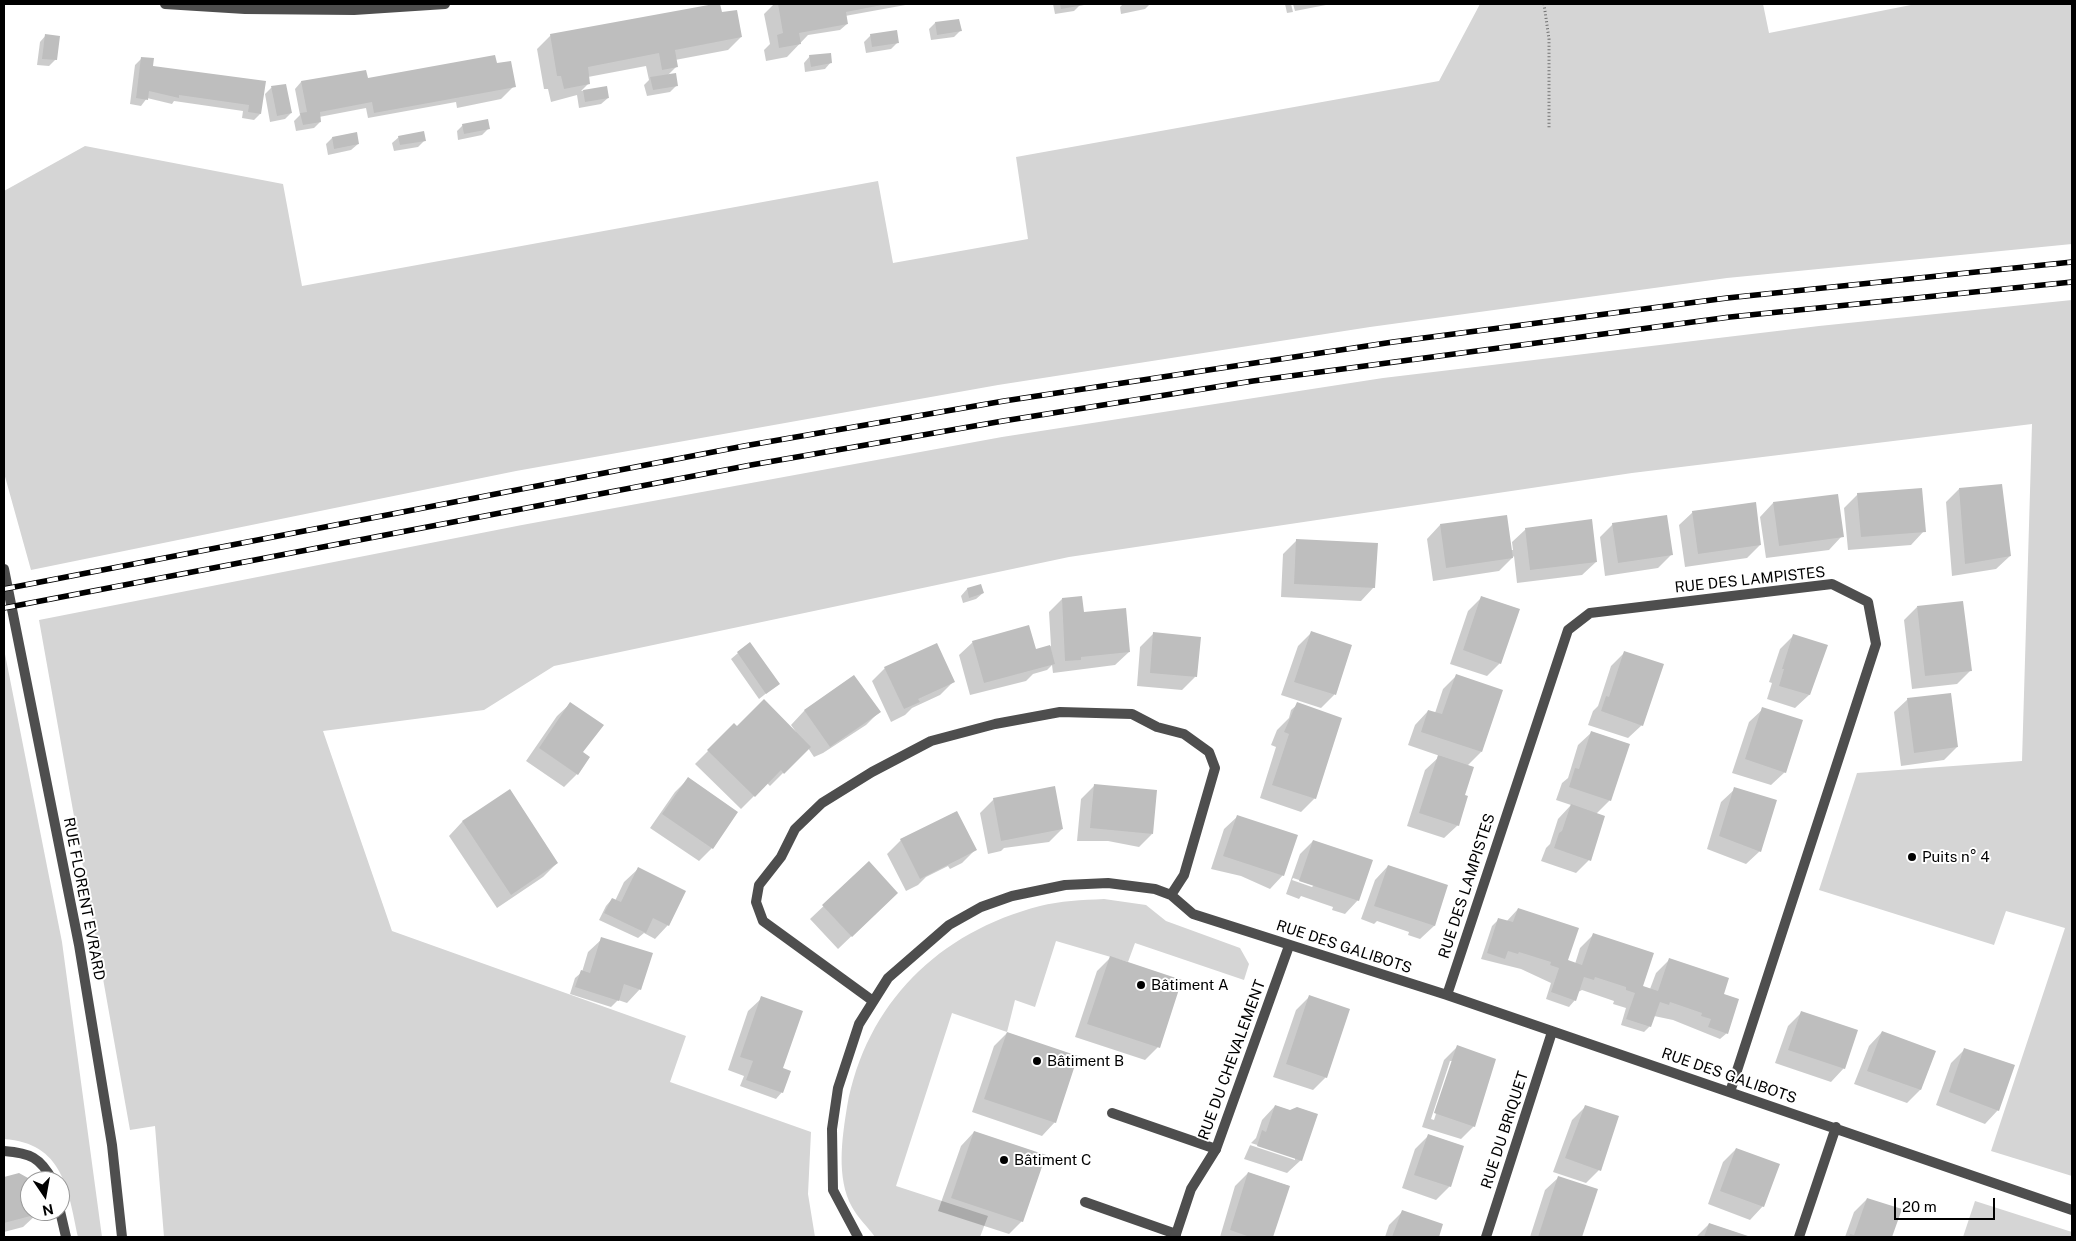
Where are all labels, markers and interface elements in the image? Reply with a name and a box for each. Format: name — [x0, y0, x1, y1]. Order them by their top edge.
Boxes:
street label: RUE DES LAMPISTES — [1674, 563, 1826, 597]
street label: RUE DES LAMPISTES — [1435, 811, 1499, 961]
street label: RUE FLORENT EVRARD — [59, 816, 109, 982]
place label: Puits n° 4 — [1922, 848, 1990, 866]
marker: Puits n° 4 — [1906, 851, 1918, 863]
street label: RUE DES GALIBOTS — [1274, 917, 1414, 977]
place label: Bâtiment A — [1151, 976, 1229, 994]
street label: RUE DU CHEVALEMENT — [1195, 977, 1269, 1143]
marker: Bâtiment A — [1135, 979, 1147, 991]
street label: RUE DES GALIBOTS — [1659, 1044, 1799, 1108]
place label: Bâtiment B — [1047, 1052, 1124, 1070]
marker: Bâtiment B — [1031, 1055, 1043, 1067]
street label: RUE DU BRIQUET — [1478, 1069, 1532, 1191]
place label: Bâtiment C — [1014, 1151, 1091, 1169]
marker: Bâtiment C — [998, 1154, 1010, 1166]
north arrow — [20, 1171, 70, 1221]
scale bar — [1896, 1188, 1997, 1220]
text: 20 m — [1902, 1198, 1937, 1215]
text: N — [41, 1201, 55, 1219]

